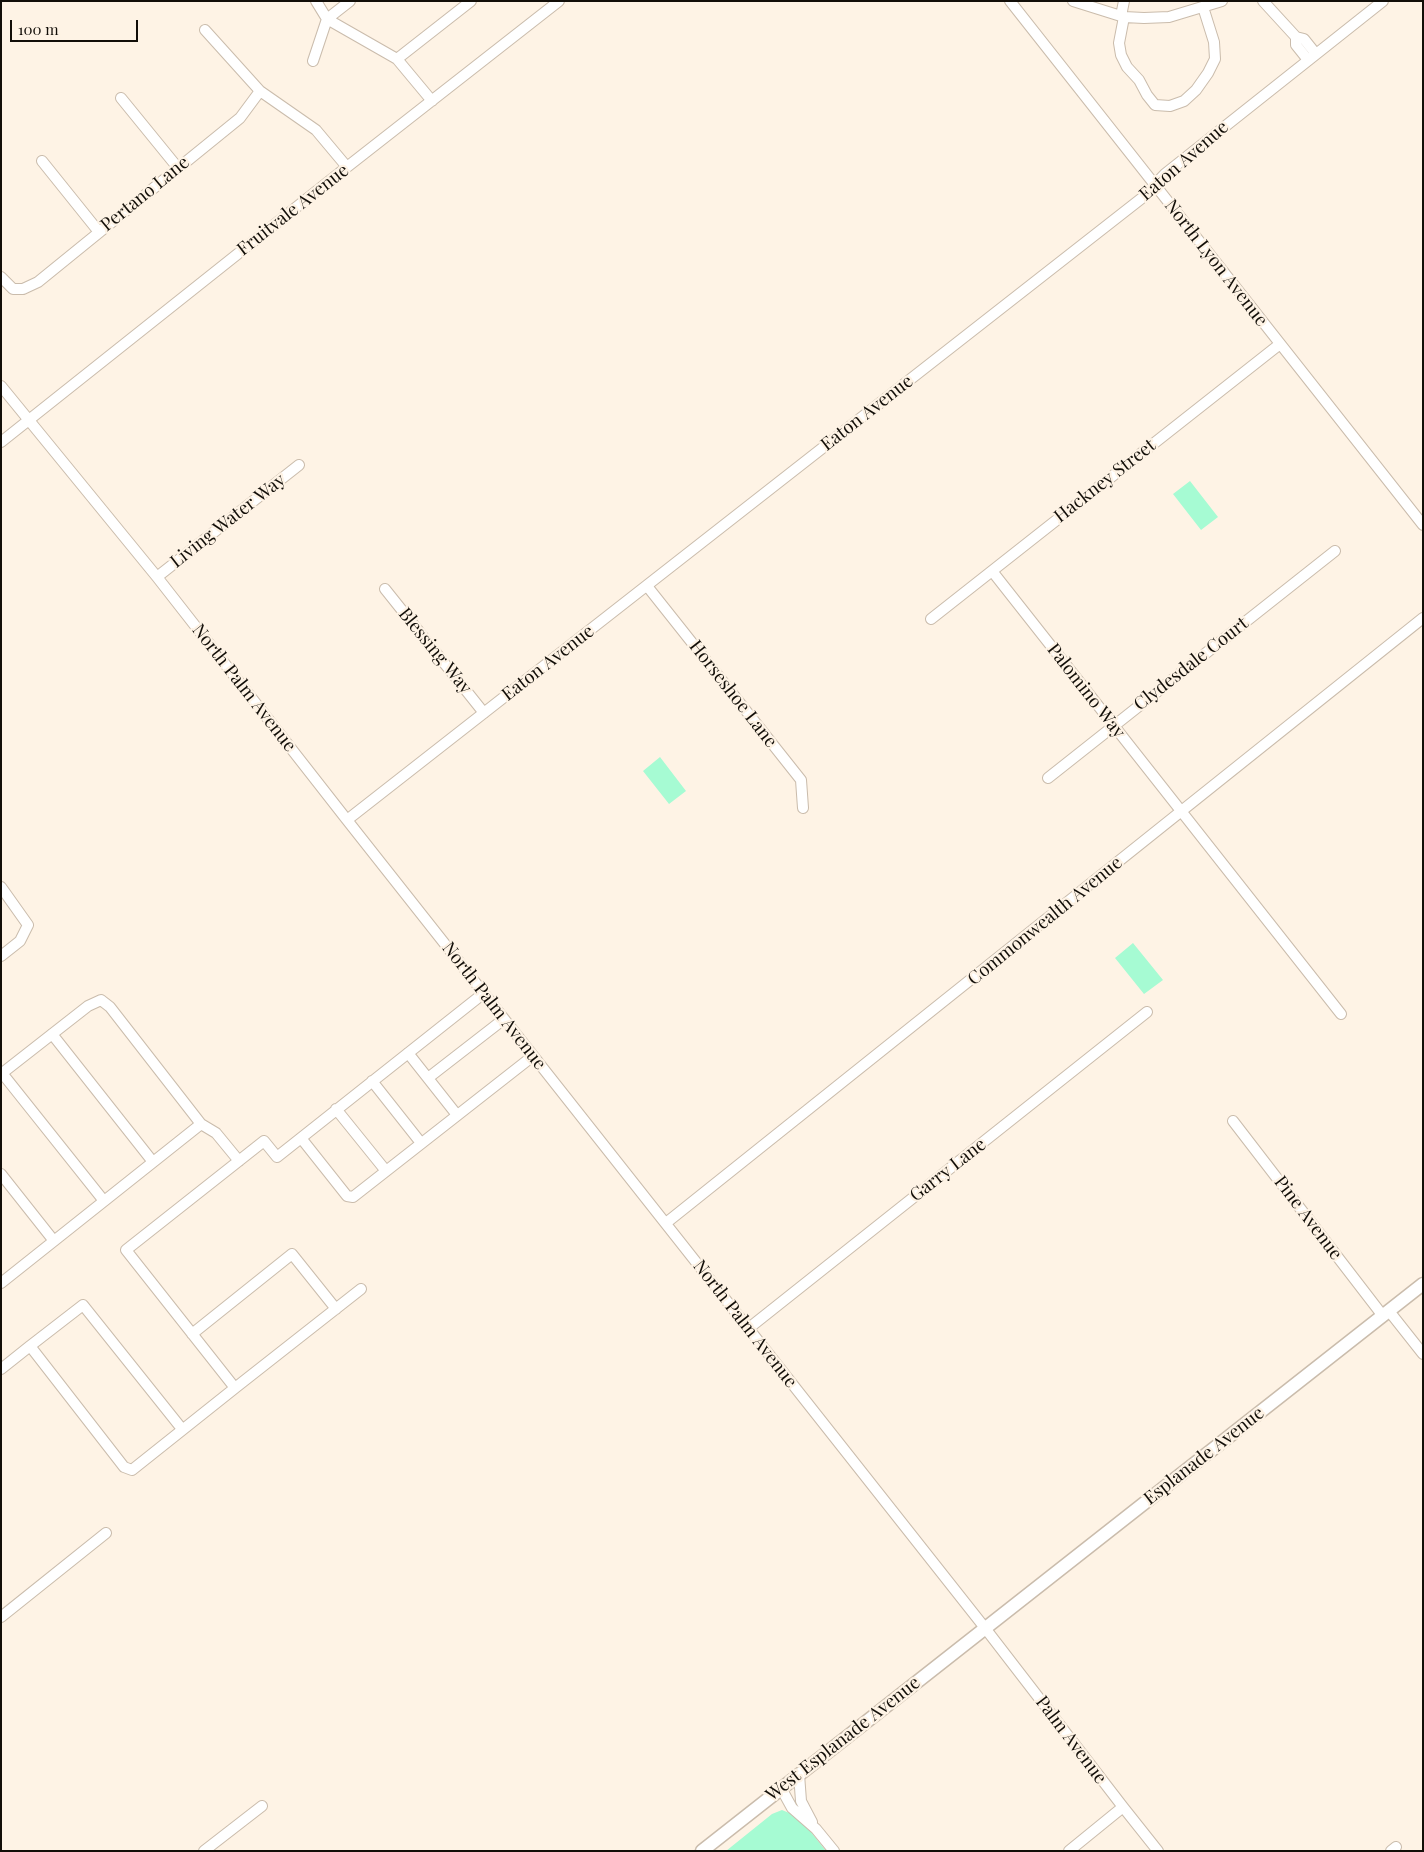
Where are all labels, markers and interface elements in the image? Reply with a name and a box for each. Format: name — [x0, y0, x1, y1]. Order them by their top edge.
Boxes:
scale bar — [12, 10, 140, 42]
text: 100 m — [18, 19, 59, 39]
street label: Eaton Avenue — [1135, 117, 1233, 205]
street label: Pertano Lane — [97, 152, 193, 236]
street label: Fruitvale Avenue — [233, 160, 353, 260]
street label: North Lyon Avenue — [1160, 195, 1272, 331]
street label: Eaton Avenue — [817, 370, 917, 456]
street label: Hackney Street — [1050, 435, 1160, 527]
street label: Living Water Way — [166, 469, 290, 573]
street label: Blessing Way — [394, 604, 476, 698]
street label: Clydesdale Court — [1130, 613, 1252, 715]
street label: North Palm Avenue — [187, 620, 301, 756]
street label: Eaton Avenue — [498, 620, 598, 706]
street label: Horseshoe Lane — [685, 636, 781, 752]
street label: Palomino Way — [1042, 639, 1130, 743]
street label: Commonwealth Avenue — [963, 852, 1127, 990]
street label: North Palm Avenue — [437, 938, 551, 1074]
street label: Garry Lane — [906, 1134, 990, 1206]
street label: Pine Avenue — [1269, 1172, 1347, 1264]
street label: North Palm Avenue — [688, 1256, 802, 1392]
street label: Esplanade Avenue — [1140, 1402, 1268, 1510]
street label: West Esplanade Avenue — [762, 1672, 924, 1806]
street label: Palm Avenue — [1031, 1692, 1111, 1788]

